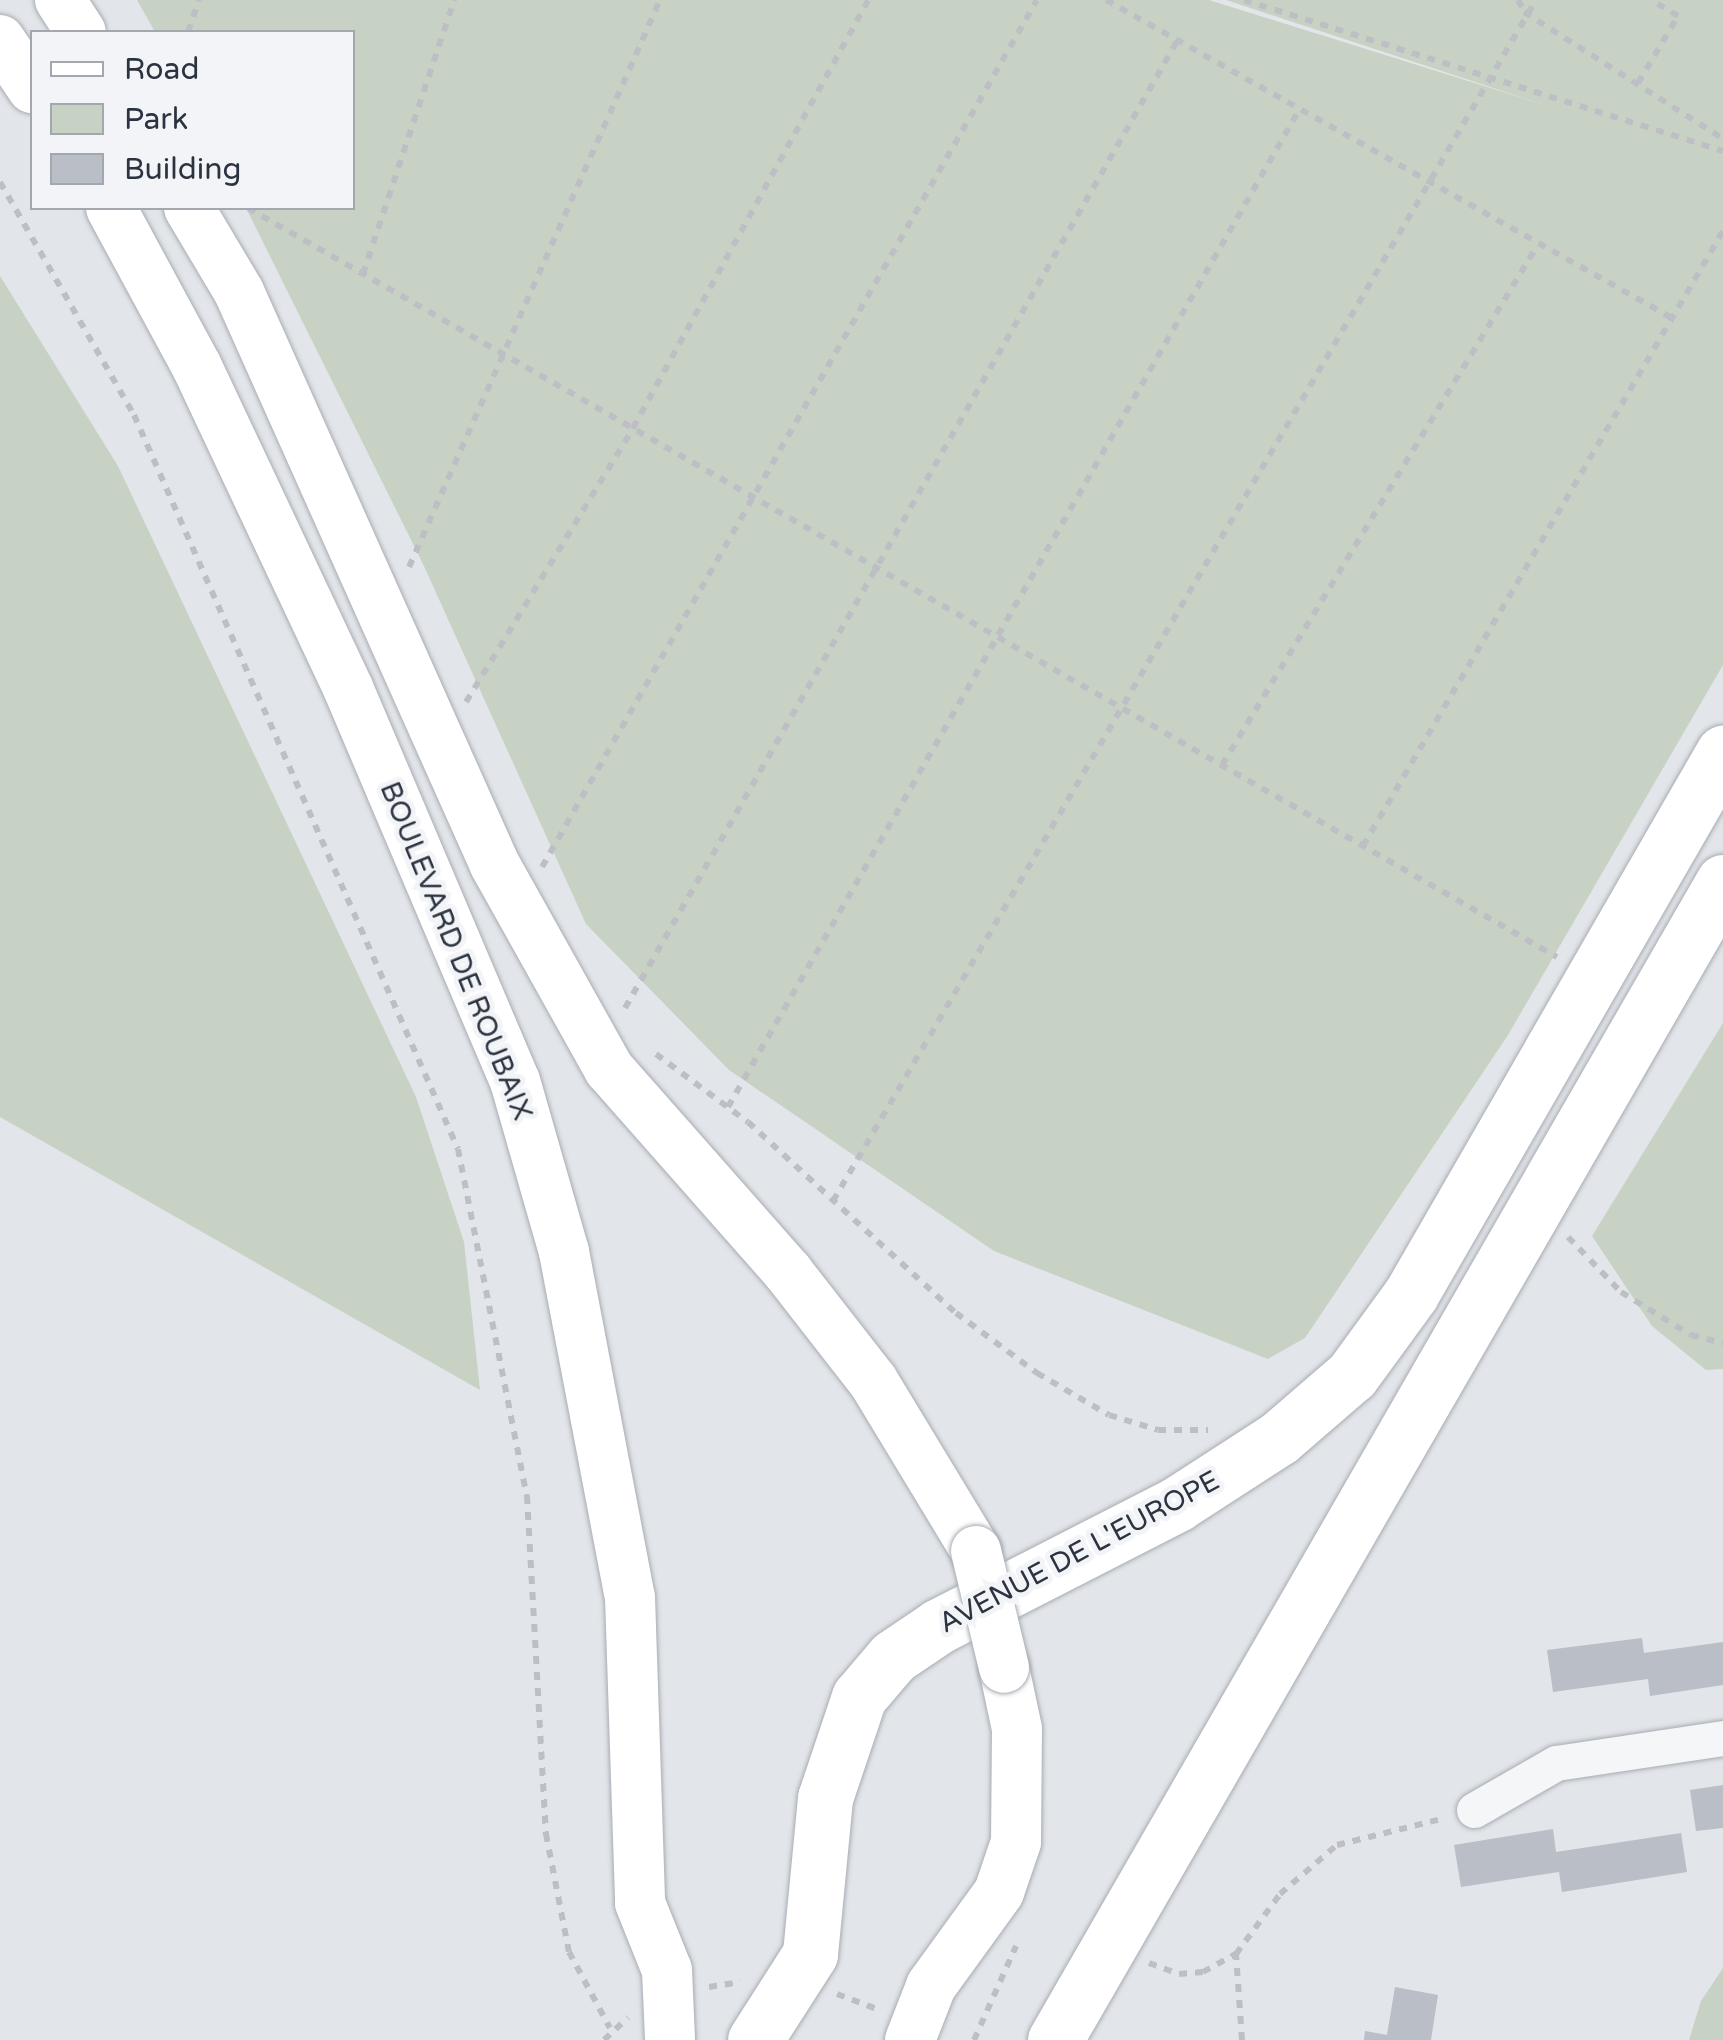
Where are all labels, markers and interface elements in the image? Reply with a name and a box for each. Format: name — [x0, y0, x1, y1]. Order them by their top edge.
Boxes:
legend — [30, 30, 355, 210]
text: Road — [124, 51, 199, 88]
text: Park — [124, 101, 188, 138]
text: Building — [124, 151, 241, 188]
street label: BOULEVARD DE ROUBAIX — [373, 777, 539, 1125]
street label: AVENUE DE L'EUROPE — [933, 1464, 1225, 1640]

